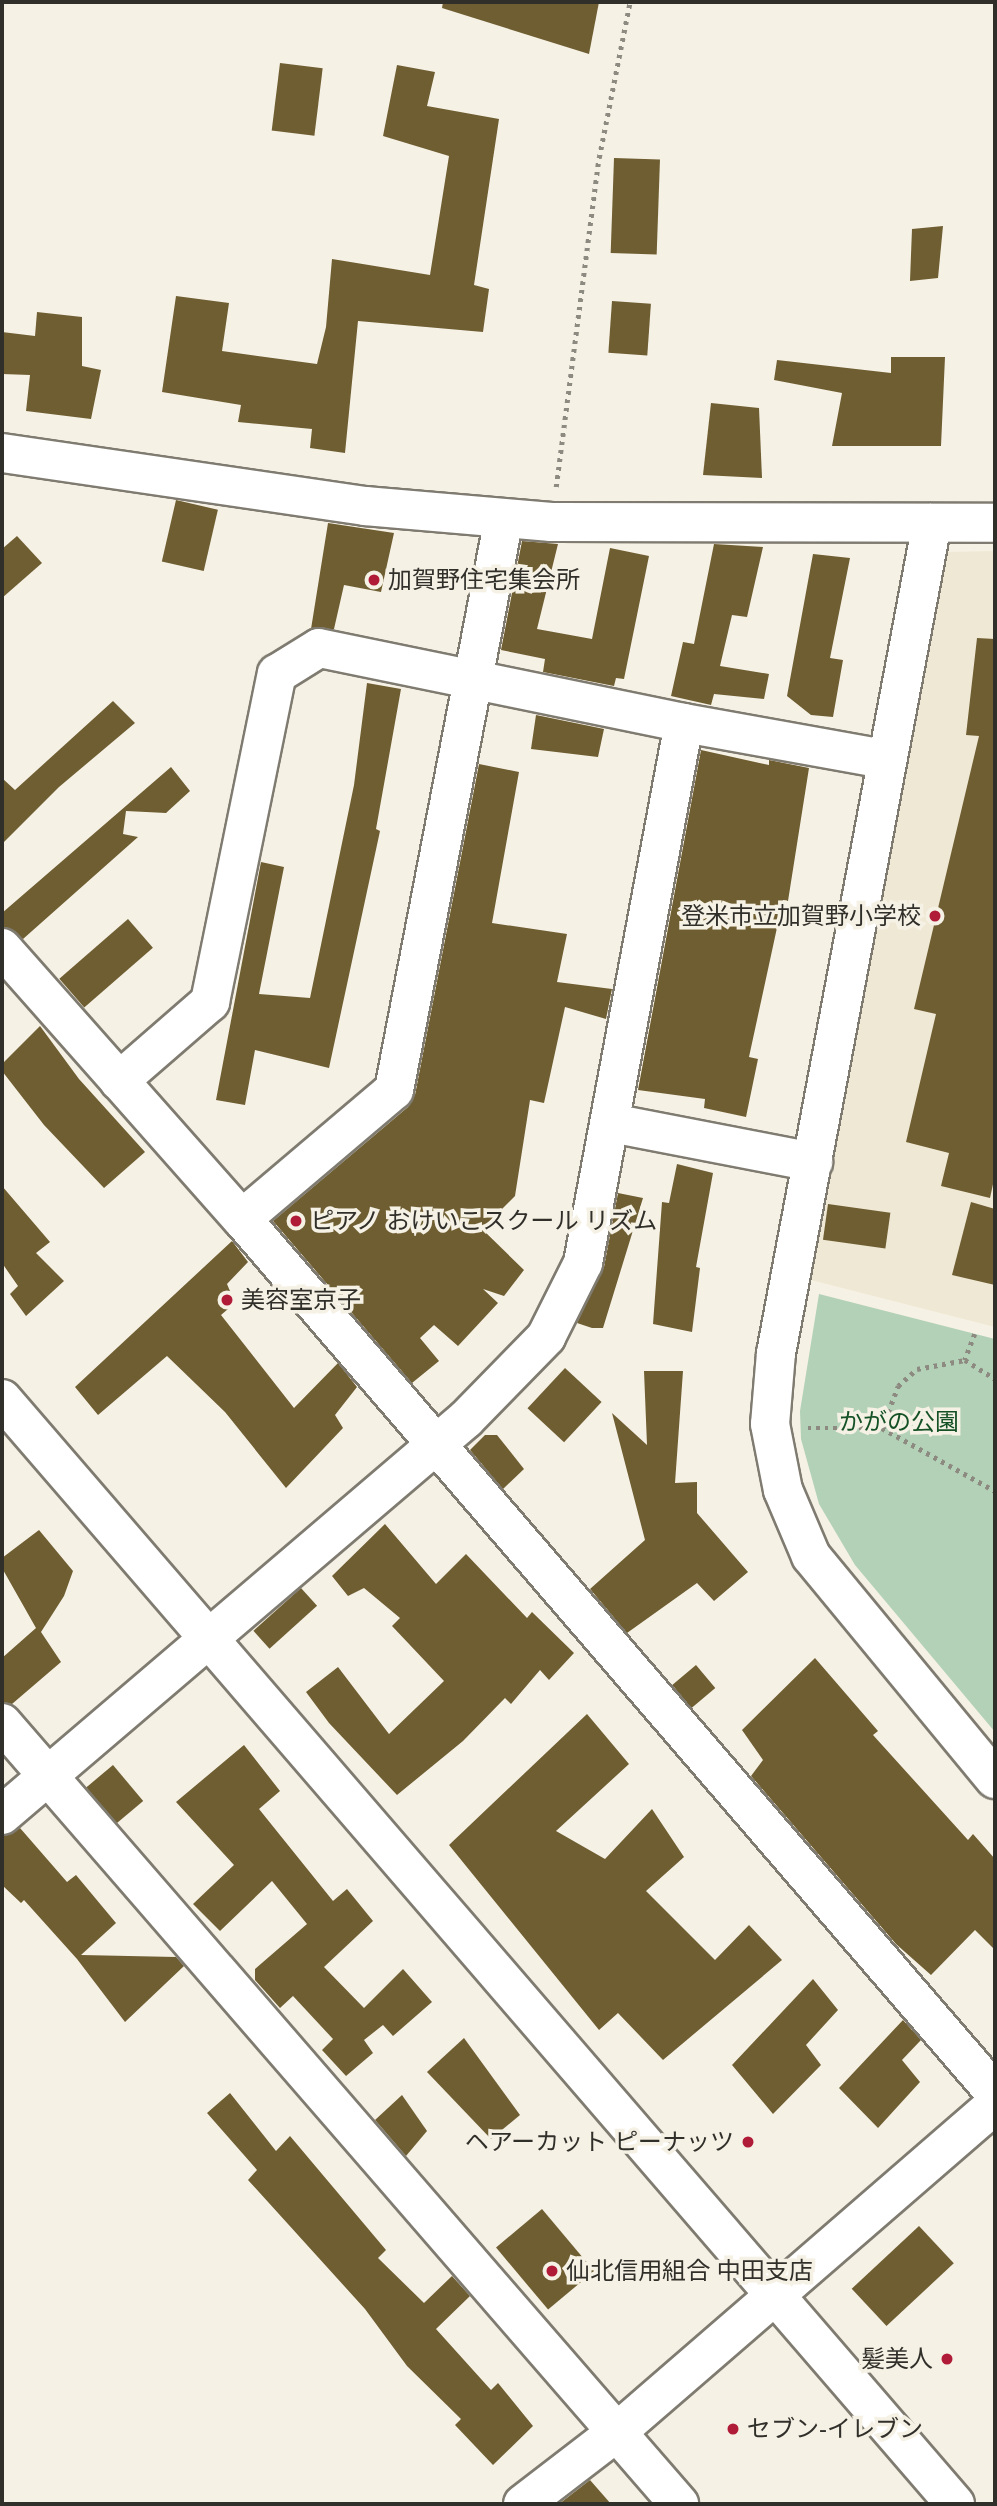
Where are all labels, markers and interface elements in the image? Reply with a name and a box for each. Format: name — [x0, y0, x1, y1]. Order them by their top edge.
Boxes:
place label: 加賀野住宅集会所 — [388, 566, 580, 594]
marker: 加賀野住宅集会所 — [366, 572, 382, 588]
place label: 登米市立加賀野小学校 — [681, 902, 921, 930]
marker: 登米市立加賀野小学校 — [927, 908, 943, 924]
place label: ピアノ おけいこスクール リズム — [310, 1207, 659, 1235]
marker: ピアノ おけいこスクール リズム — [288, 1213, 304, 1229]
place label: 美容室京子 — [241, 1286, 361, 1314]
marker: 美容室京子 — [219, 1292, 235, 1308]
park label: かがの公園 — [839, 1408, 959, 1436]
place label: ヘアーカット ピーナッツ — [465, 2128, 734, 2156]
marker: ヘアーカット ピーナッツ — [740, 2134, 756, 2150]
place label: 仙北信用組合 中田支店 — [566, 2257, 813, 2285]
marker: 仙北信用組合 中田支店 — [544, 2263, 560, 2279]
place label: 髪美人 — [861, 2345, 933, 2373]
marker: 髪美人 — [939, 2351, 955, 2367]
place label: セブン-イレブン — [747, 2415, 923, 2443]
marker: セブン-イレブン — [725, 2421, 741, 2437]

